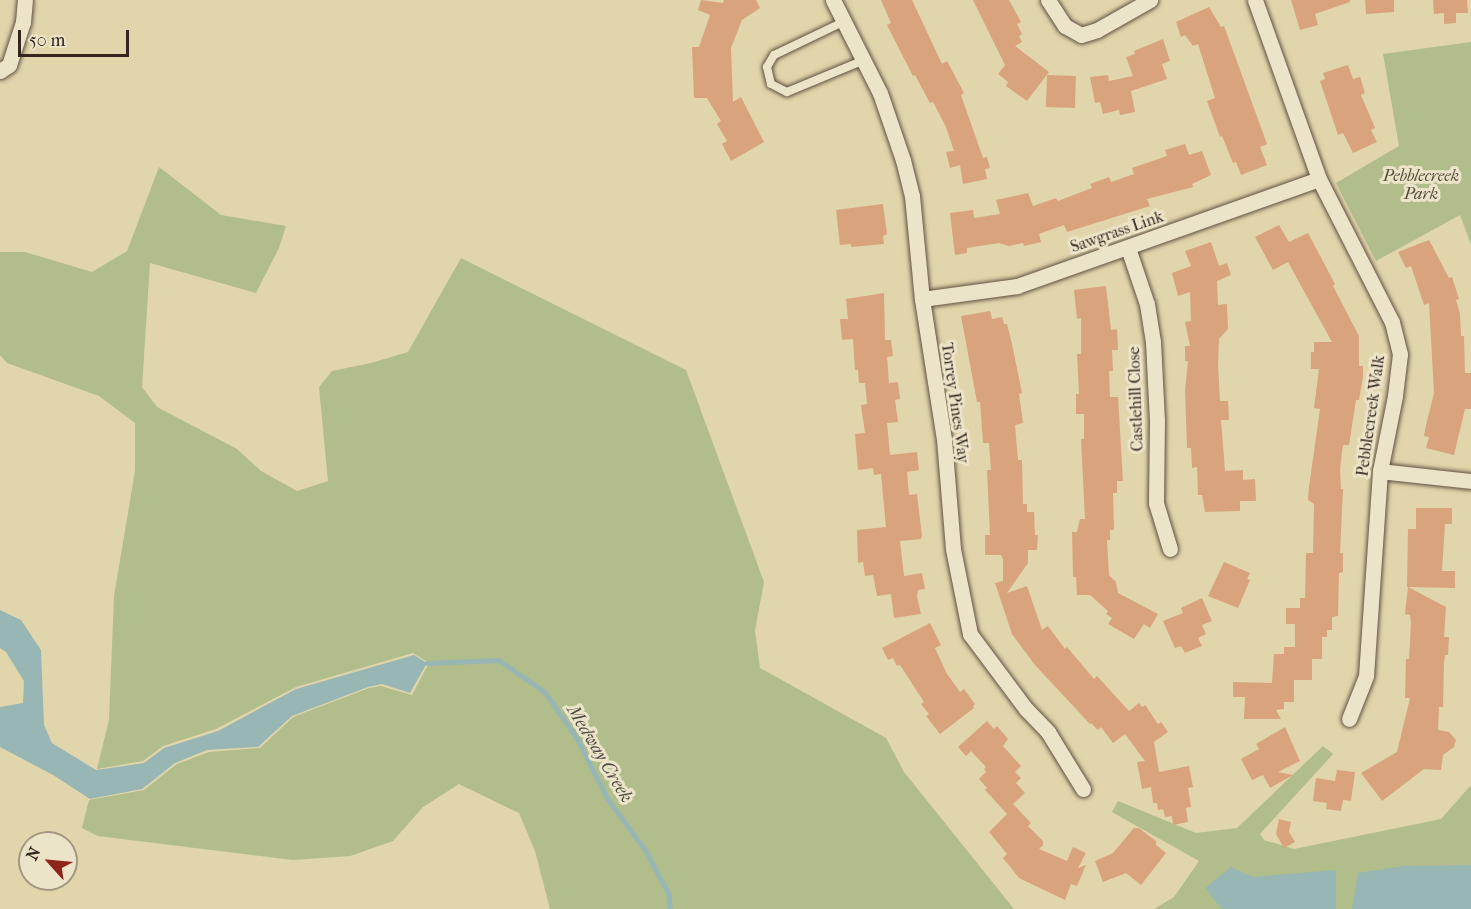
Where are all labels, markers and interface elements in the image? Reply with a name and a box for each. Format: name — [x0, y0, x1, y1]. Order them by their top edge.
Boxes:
scale bar — [21, 18, 132, 56]
text: 50 m — [29, 30, 65, 51]
park label: Pebblecreek Park — [1383, 166, 1459, 204]
street label: Sawgrass Link — [1068, 207, 1166, 257]
street label: Torrey Pines Way — [937, 341, 973, 465]
street label: Castlehill Close — [1125, 346, 1147, 452]
street label: Pebblecreek Walk — [1353, 354, 1389, 478]
water label: Medway Creek — [561, 701, 637, 807]
north arrow — [18, 831, 78, 891]
text: N — [22, 844, 45, 863]

